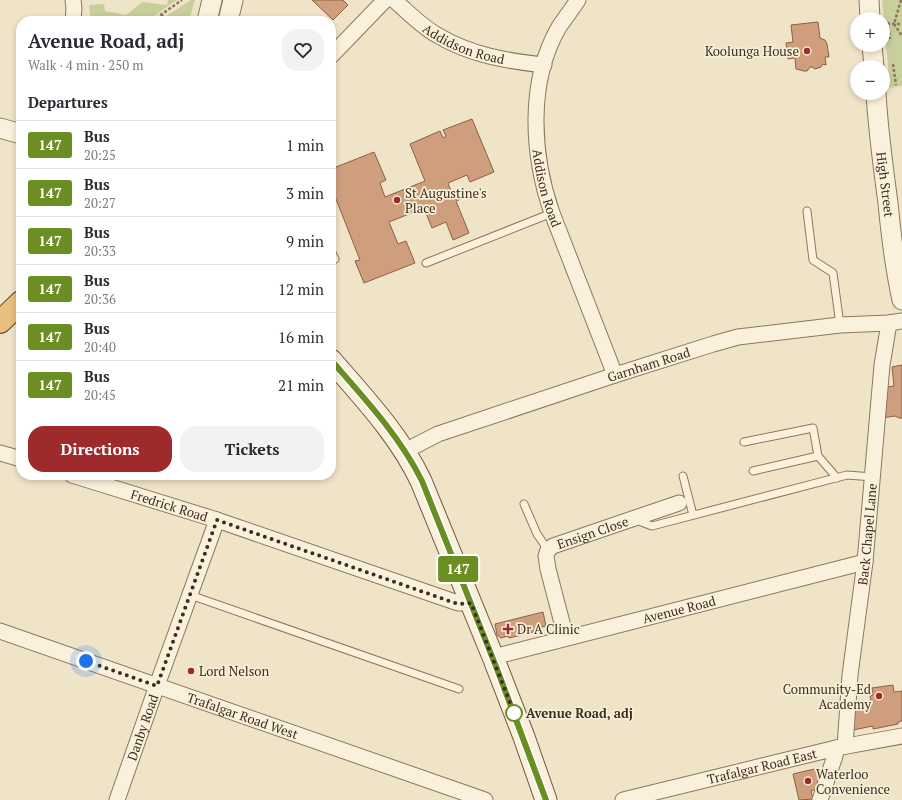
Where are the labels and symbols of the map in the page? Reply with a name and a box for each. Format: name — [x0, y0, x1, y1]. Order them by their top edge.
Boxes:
street label: Addidson Road — [419, 19, 506, 68]
place label: Koolunga House — [705, 42, 799, 60]
marker: Koolunga House — [802, 46, 812, 56]
street label: Addison Road — [529, 148, 566, 230]
street label: High Street — [872, 151, 898, 218]
place label: St Augustine's Place — [405, 184, 487, 217]
marker: St Augustine's Place — [392, 195, 402, 205]
street label: Garnham Road — [605, 343, 692, 386]
street label: Back Chapel Lane — [853, 483, 881, 586]
street label: Fredrick Road — [129, 485, 210, 526]
street label: Ensign Close — [554, 512, 631, 553]
line badge: 147 — [435, 556, 481, 582]
street label: Avenue Road — [641, 592, 718, 627]
place label: Dr A Clinic — [517, 620, 580, 638]
marker: Dr A Clinic — [502, 623, 514, 635]
your location — [76, 651, 96, 671]
place label: Lord Nelson — [199, 662, 269, 680]
marker: Lord Nelson — [186, 666, 196, 676]
place label: Community-Ed Academy — [783, 680, 871, 713]
street label: Trafalgar Road West — [185, 688, 301, 743]
marker: Community-Ed Academy — [874, 691, 884, 701]
street label: Danby Road — [122, 692, 162, 763]
marker: Avenue Road, adj — [505, 704, 523, 722]
place label: Avenue Road, adj — [526, 704, 633, 722]
street label: Trafalgar Road East — [705, 744, 819, 788]
place label: Waterloo Convenience — [816, 765, 890, 798]
marker: Waterloo Convenience — [803, 776, 813, 786]

